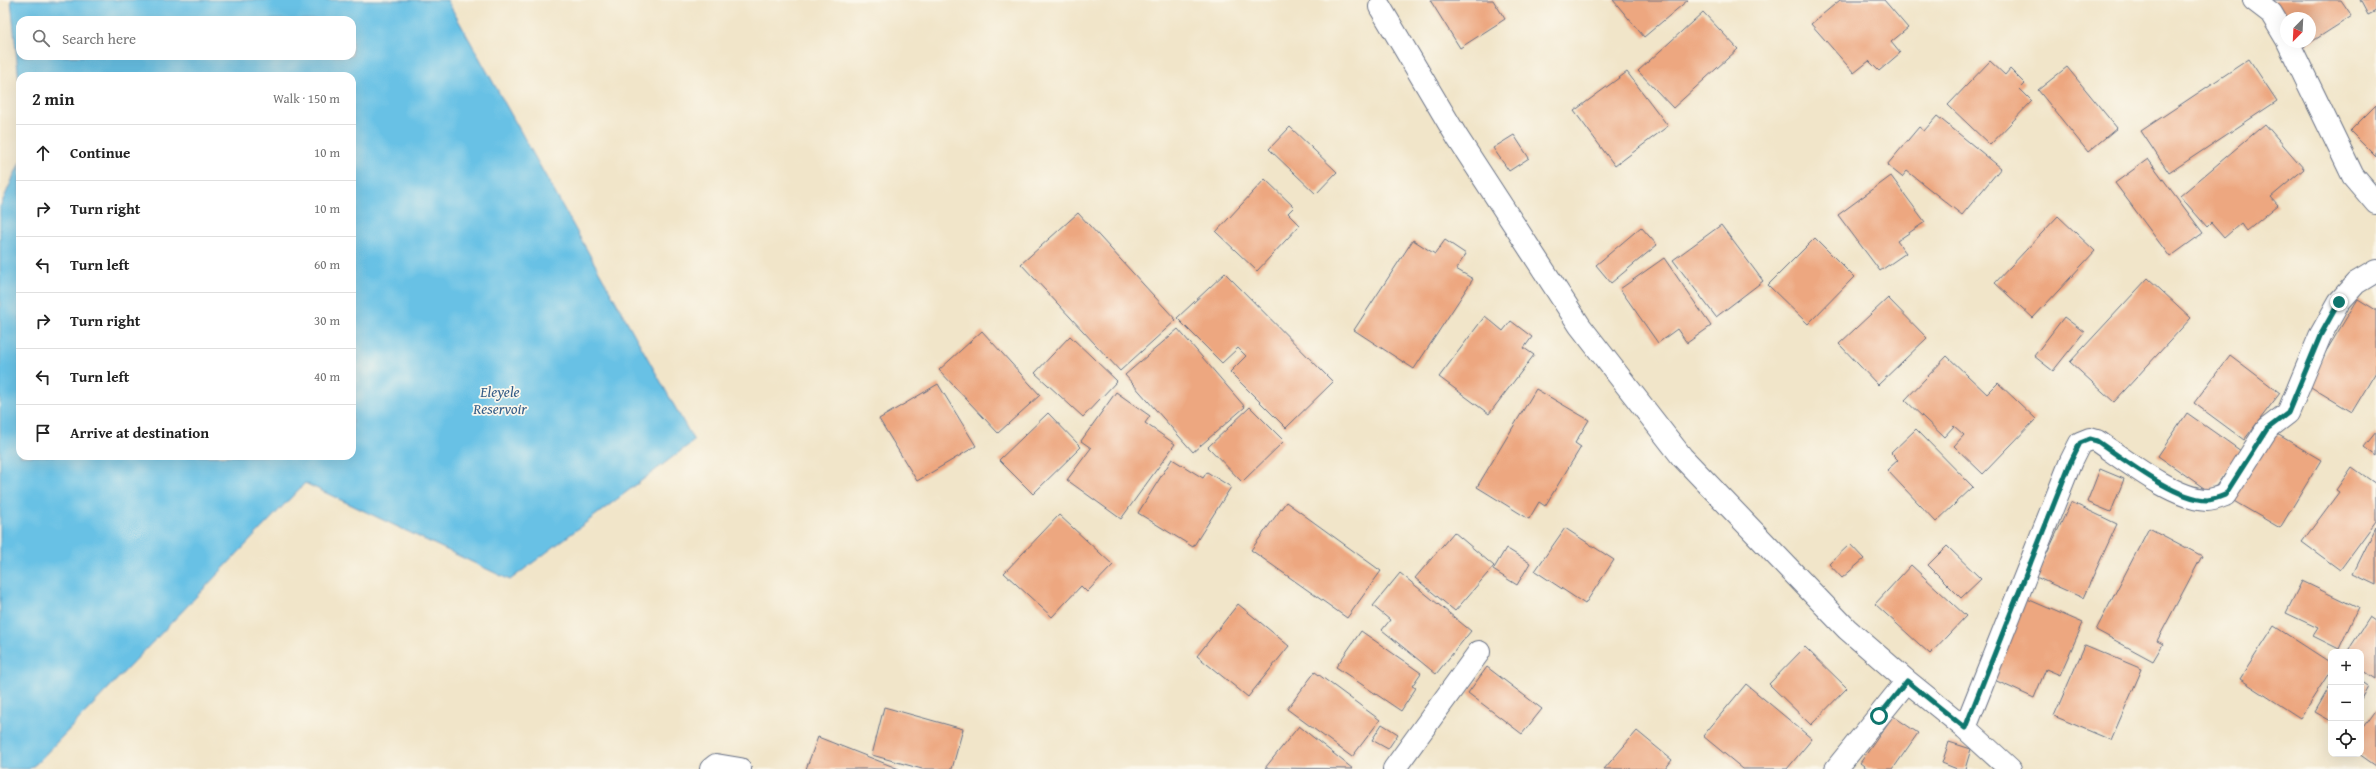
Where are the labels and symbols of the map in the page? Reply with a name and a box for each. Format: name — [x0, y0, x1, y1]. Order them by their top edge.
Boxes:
north arrow — [2280, 12, 2316, 48]
route end — [2330, 293, 2348, 311]
water label: Eleyele Reservoir — [472, 381, 527, 419]
route start — [1870, 707, 1888, 725]

